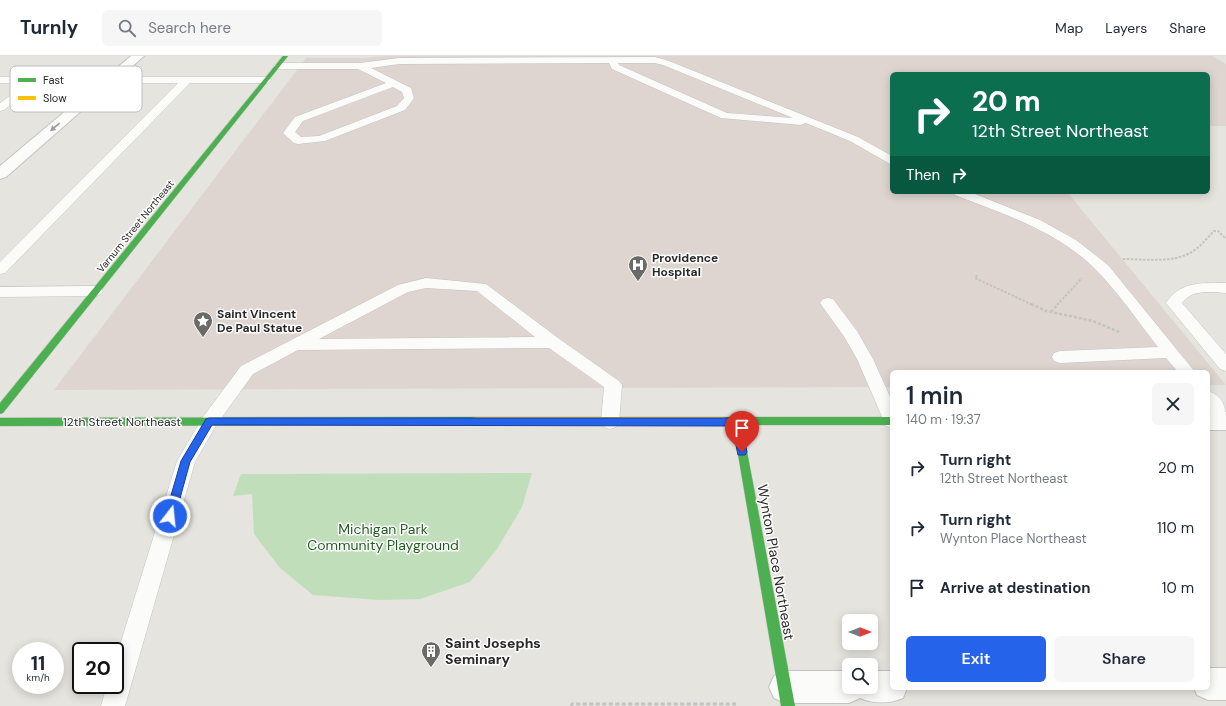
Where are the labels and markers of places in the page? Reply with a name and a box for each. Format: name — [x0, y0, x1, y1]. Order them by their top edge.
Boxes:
place label: Providence Hospital — [652, 250, 718, 280]
hospital icon: Providence Hospital — [627, 254, 649, 282]
place label: Saint Vincent De Paul Statue — [217, 306, 302, 336]
place icon: Saint Vincent De Paul Statue — [192, 310, 214, 338]
pin — [725, 411, 759, 452]
place label: Saint Josephs Seminary — [445, 634, 541, 668]
building icon: Saint Josephs Seminary — [420, 640, 442, 668]

